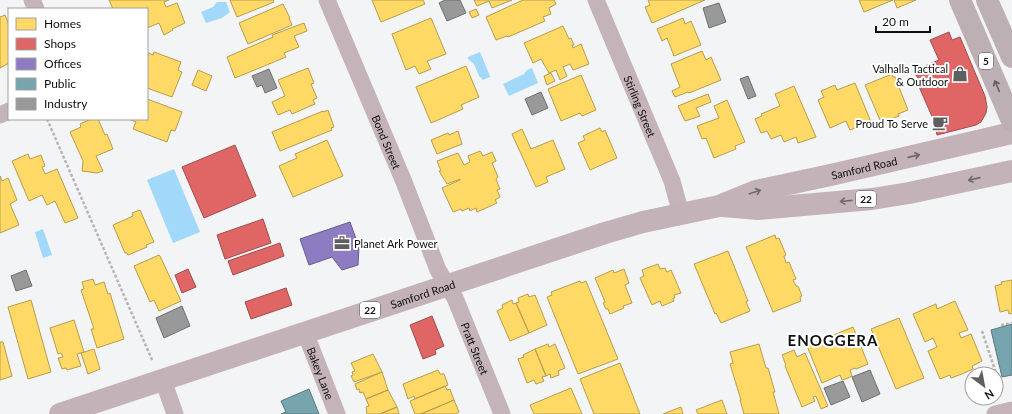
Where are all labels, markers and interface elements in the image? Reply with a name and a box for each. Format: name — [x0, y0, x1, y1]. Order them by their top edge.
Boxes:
legend — [8, 8, 148, 120]
scale bar — [876, 8, 930, 34]
text: 20 m — [882, 14, 909, 29]
text: Homes — [44, 16, 81, 31]
text: Shops — [44, 36, 76, 51]
road number: 5 — [979, 53, 993, 69]
text: Offices — [44, 56, 81, 71]
place label: Valhalla Tactical & Outdoor — [872, 62, 948, 88]
shop icon: Valhalla Tactical & Outdoor — [951, 65, 969, 83]
street label: Stirling Street — [622, 73, 659, 139]
text: Public — [44, 76, 76, 91]
one-way arrow — [992, 80, 1000, 92]
text: Industry — [44, 96, 88, 111]
street label: Bond Street — [370, 113, 404, 171]
cafe icon: Proud To Serve — [931, 114, 949, 132]
place label: Proud To Serve — [855, 117, 928, 130]
one-way arrow — [907, 151, 920, 159]
street label: Samford Road — [830, 153, 898, 181]
one-way arrow — [968, 176, 981, 184]
one-way arrow — [748, 187, 760, 195]
road number: 22 — [856, 191, 876, 207]
one-way arrow — [840, 197, 853, 205]
office icon: Planet Ark Power — [333, 234, 351, 252]
place label: Planet Ark Power — [354, 237, 438, 250]
street label: Samford Road — [388, 277, 457, 310]
road number: 22 — [360, 302, 380, 318]
street label: Pratt Street — [459, 320, 492, 376]
district label: ENOGGERA — [788, 331, 878, 349]
street label: Bakey Lane — [305, 345, 337, 401]
north arrow — [964, 366, 1004, 406]
text: N — [983, 387, 997, 403]

